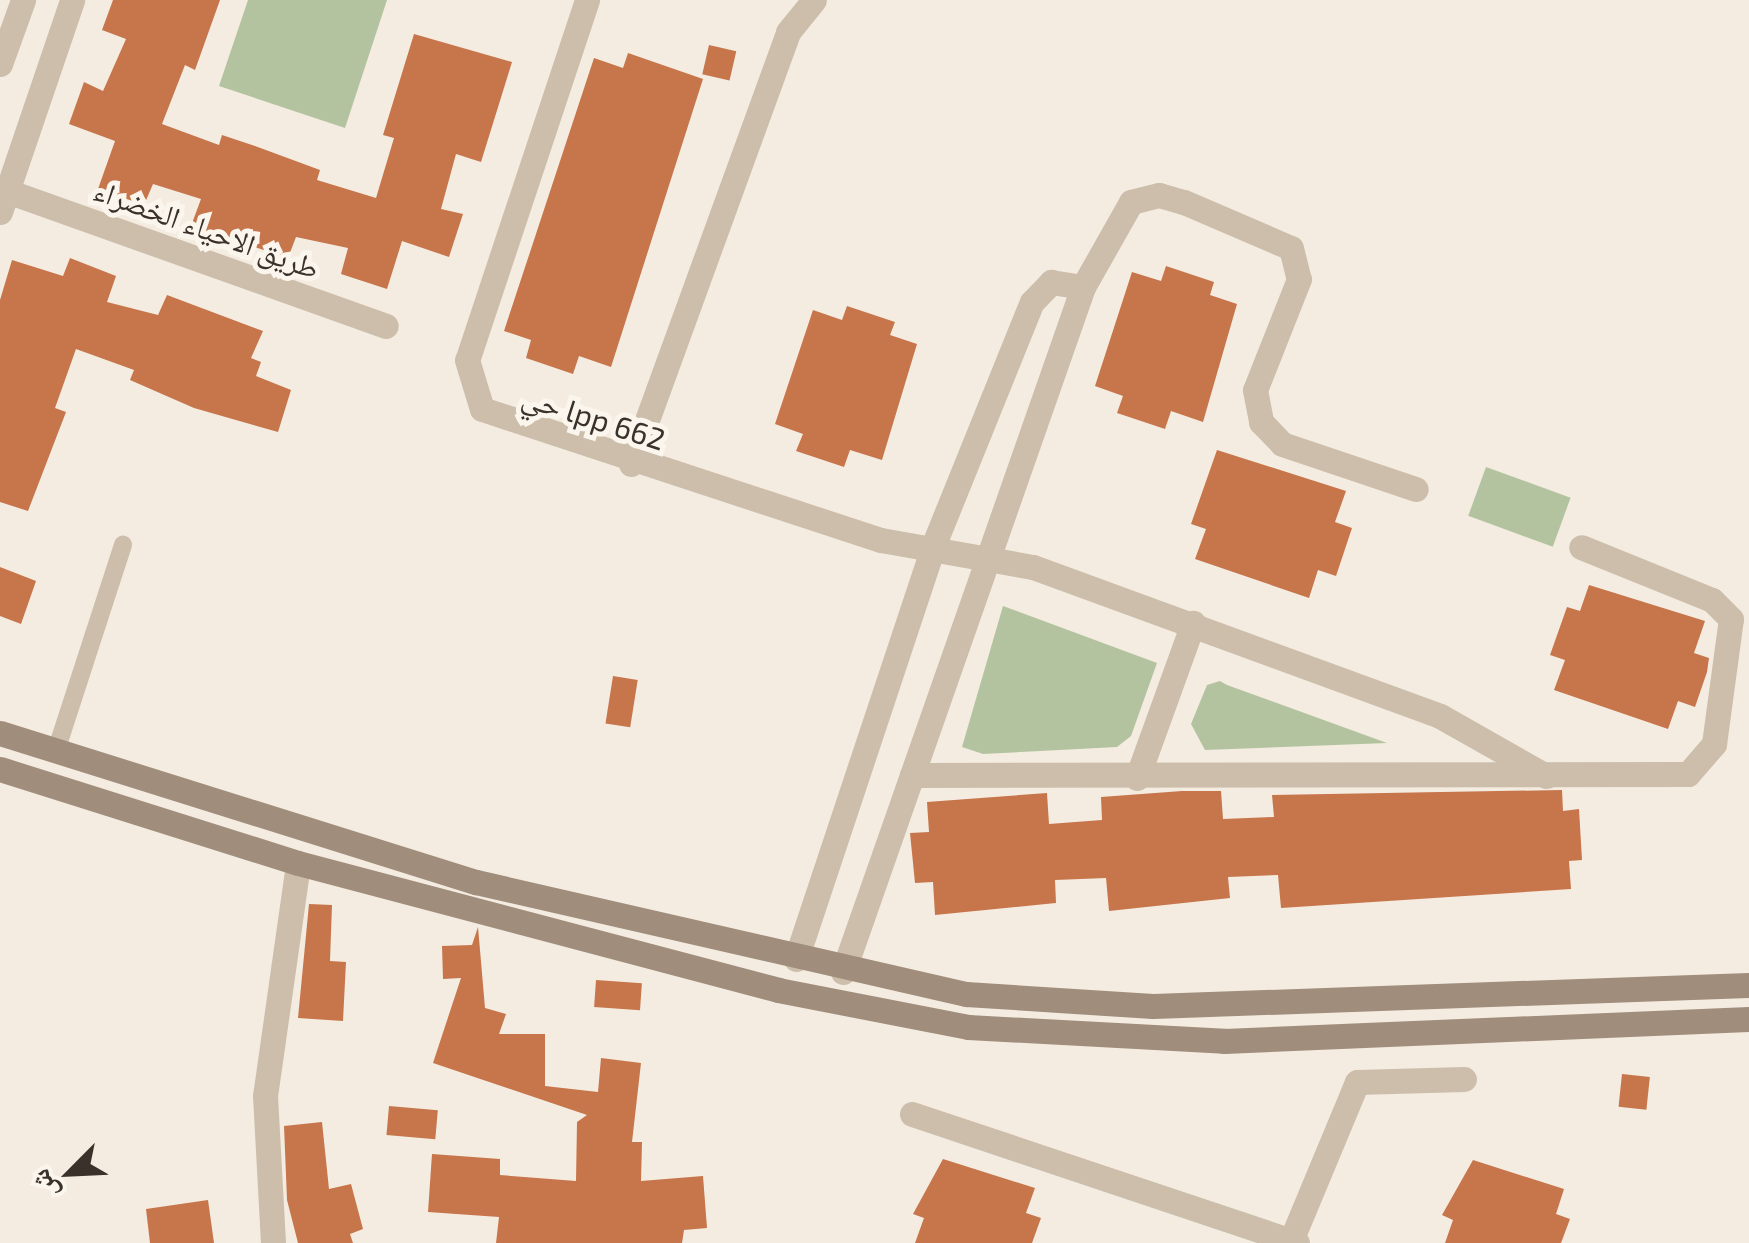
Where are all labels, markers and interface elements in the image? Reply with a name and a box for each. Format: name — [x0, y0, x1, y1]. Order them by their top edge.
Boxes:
street label: طريق الاحياء الخضراء — [89, 171, 325, 285]
street label: حي lpp 662 — [518, 377, 670, 457]
north arrow — [20, 1123, 120, 1223]
text: ش — [21, 1165, 64, 1206]

